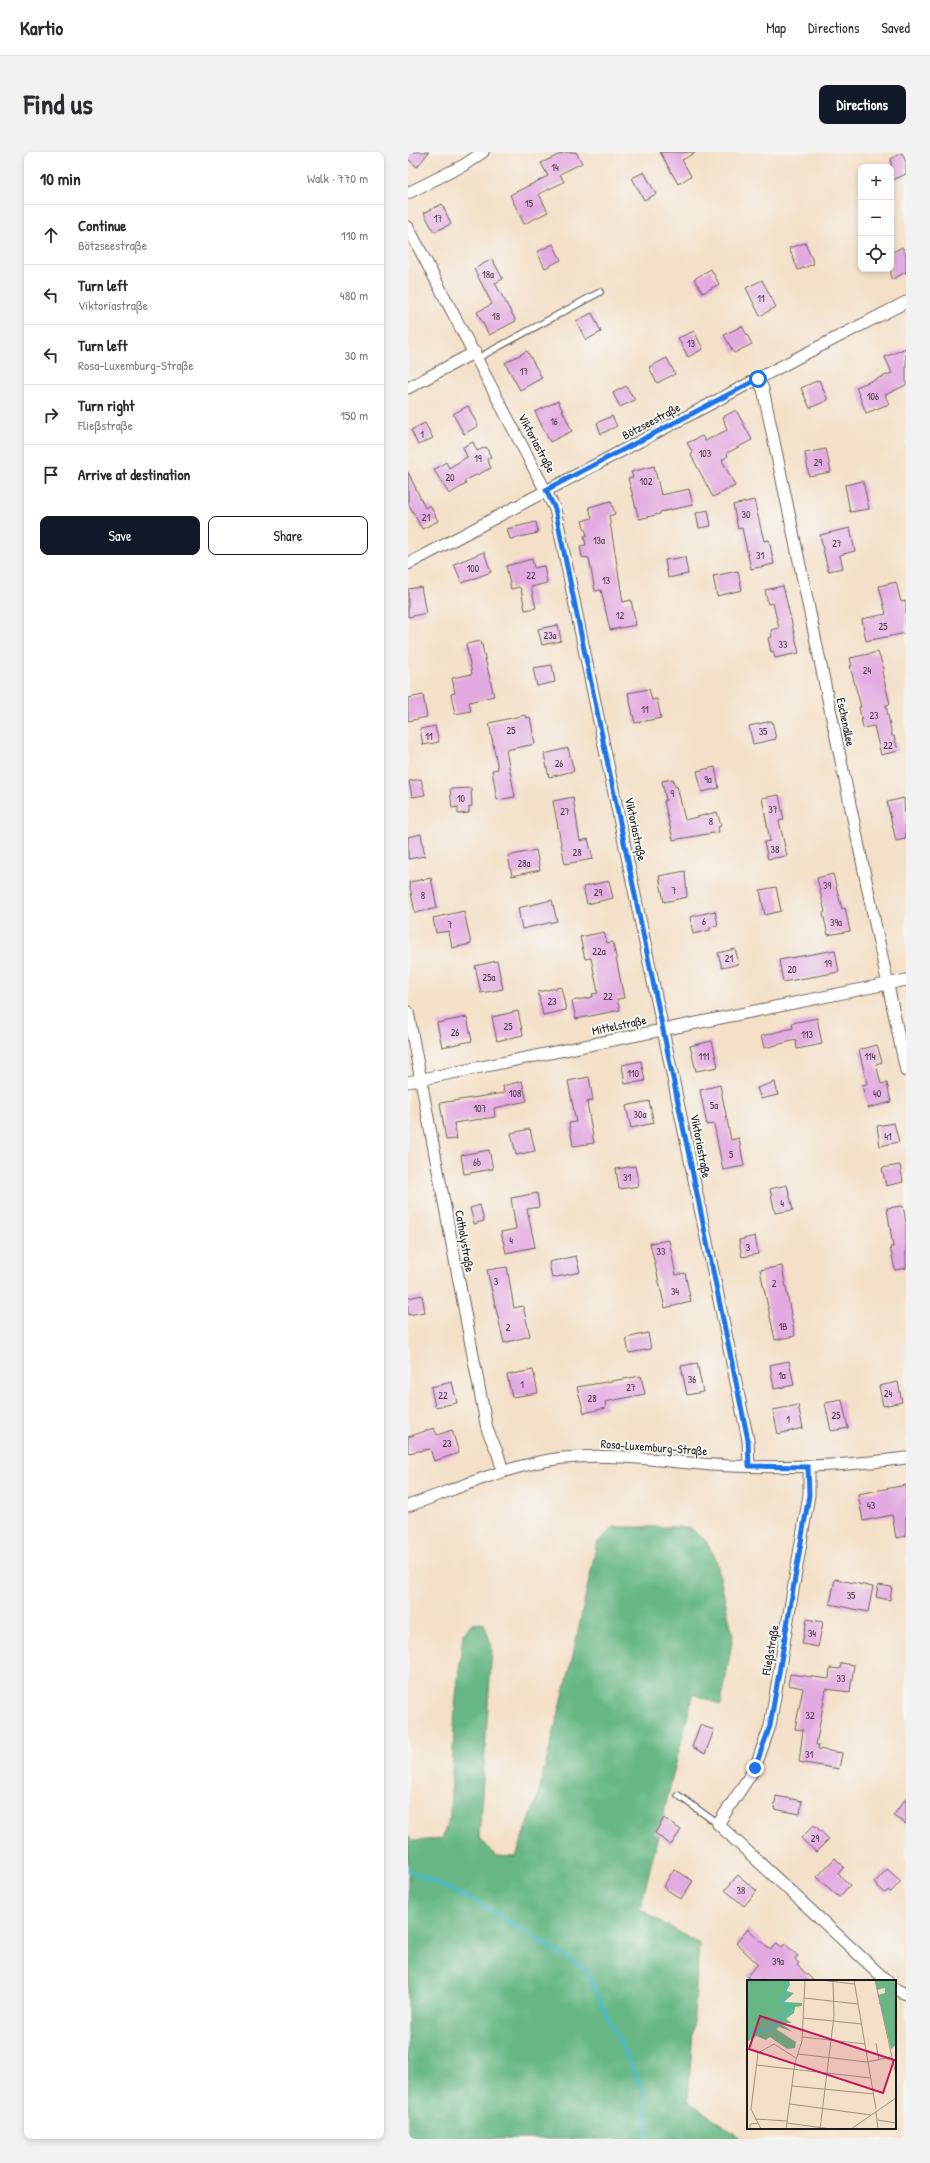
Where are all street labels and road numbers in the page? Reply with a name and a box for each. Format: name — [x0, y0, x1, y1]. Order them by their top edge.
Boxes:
street label: Bötzseestraße — [619, 398, 683, 443]
street label: Viktoriastraße — [514, 410, 560, 476]
street label: Eschenallee — [833, 696, 859, 748]
street label: Viktoriastraße — [621, 796, 651, 863]
street label: Mittelstraße — [590, 1011, 648, 1039]
street label: Viktoriastraße — [686, 1113, 716, 1180]
street label: Catholystraße — [451, 1209, 479, 1274]
street label: Rosa-Luxemburg-Straße — [600, 1435, 708, 1459]
street label: Fließstraße — [757, 1623, 783, 1677]

